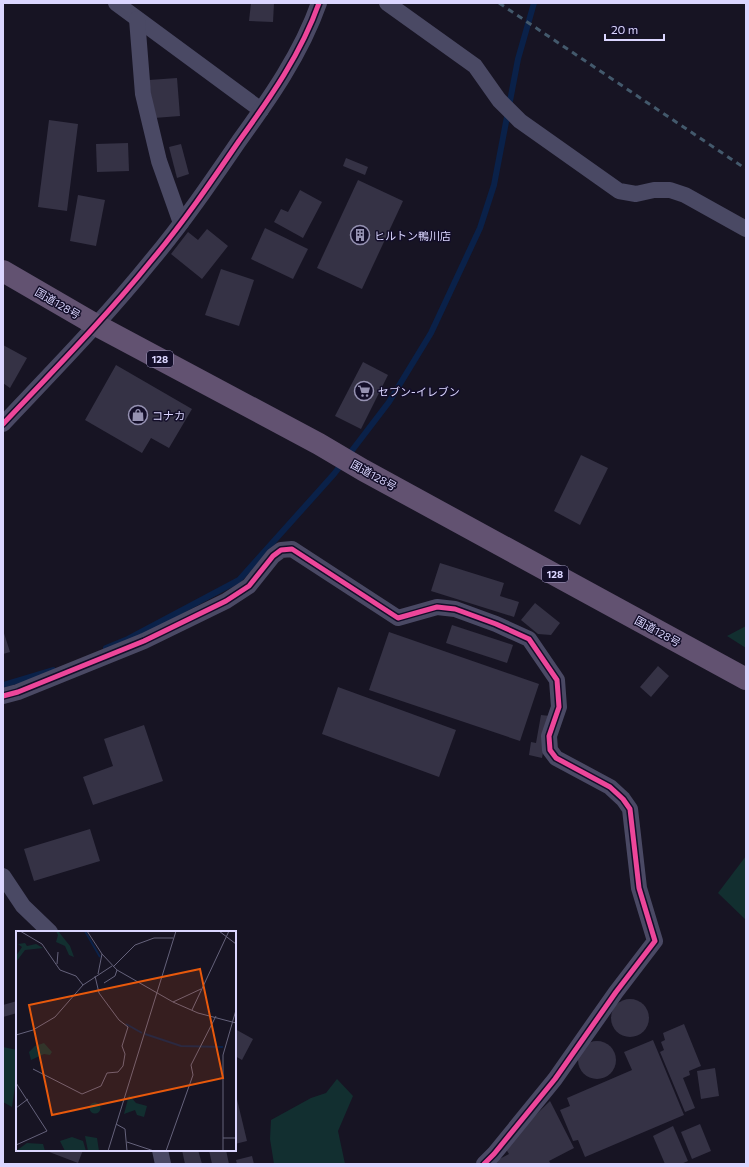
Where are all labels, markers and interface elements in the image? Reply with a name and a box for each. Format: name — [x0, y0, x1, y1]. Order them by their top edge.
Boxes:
scale bar — [605, 16, 664, 42]
text: 20 m — [611, 22, 638, 36]
building icon: ヒルトン鴨川店 — [349, 224, 371, 246]
place label: ヒルトン鴨川店 — [374, 229, 451, 242]
street label: 国道128号 — [33, 285, 83, 321]
road number: 128 — [147, 351, 173, 367]
supermarket icon: セブン-イレブン — [353, 380, 375, 402]
place label: セブン-イレブン — [378, 385, 460, 398]
shop icon: コナカ — [127, 404, 149, 426]
place label: コナカ — [152, 409, 185, 422]
street label: 国道128号 — [349, 457, 399, 493]
road number: 128 — [542, 566, 568, 582]
street label: 国道128号 — [633, 613, 683, 649]
inset map — [16, 931, 236, 1151]

